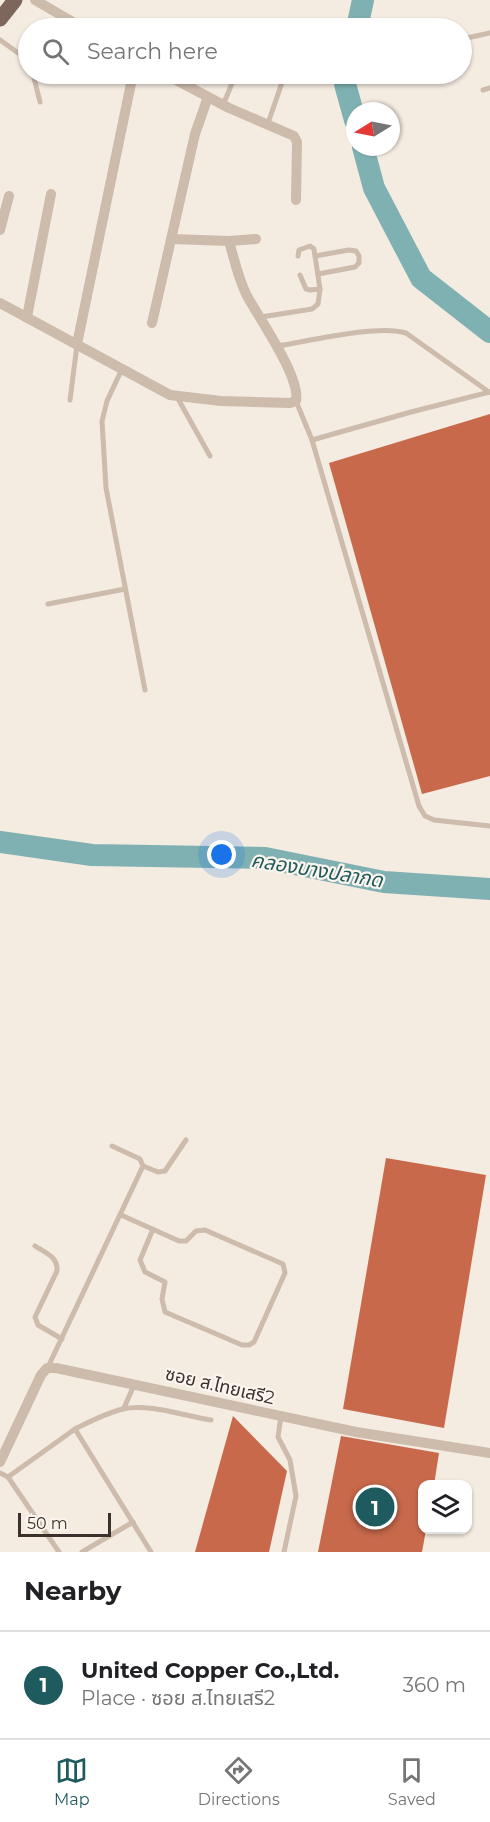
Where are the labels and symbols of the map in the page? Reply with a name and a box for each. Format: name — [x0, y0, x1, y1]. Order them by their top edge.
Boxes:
north arrow — [346, 102, 400, 156]
your location — [207, 840, 236, 869]
water label: คลองบางปลากด — [250, 848, 385, 892]
street label: ซอย ส.ไทยเสรี2 — [163, 1363, 277, 1409]
pin: 1 — [356, 1484, 394, 1530]
scale bar — [18, 1510, 111, 1538]

